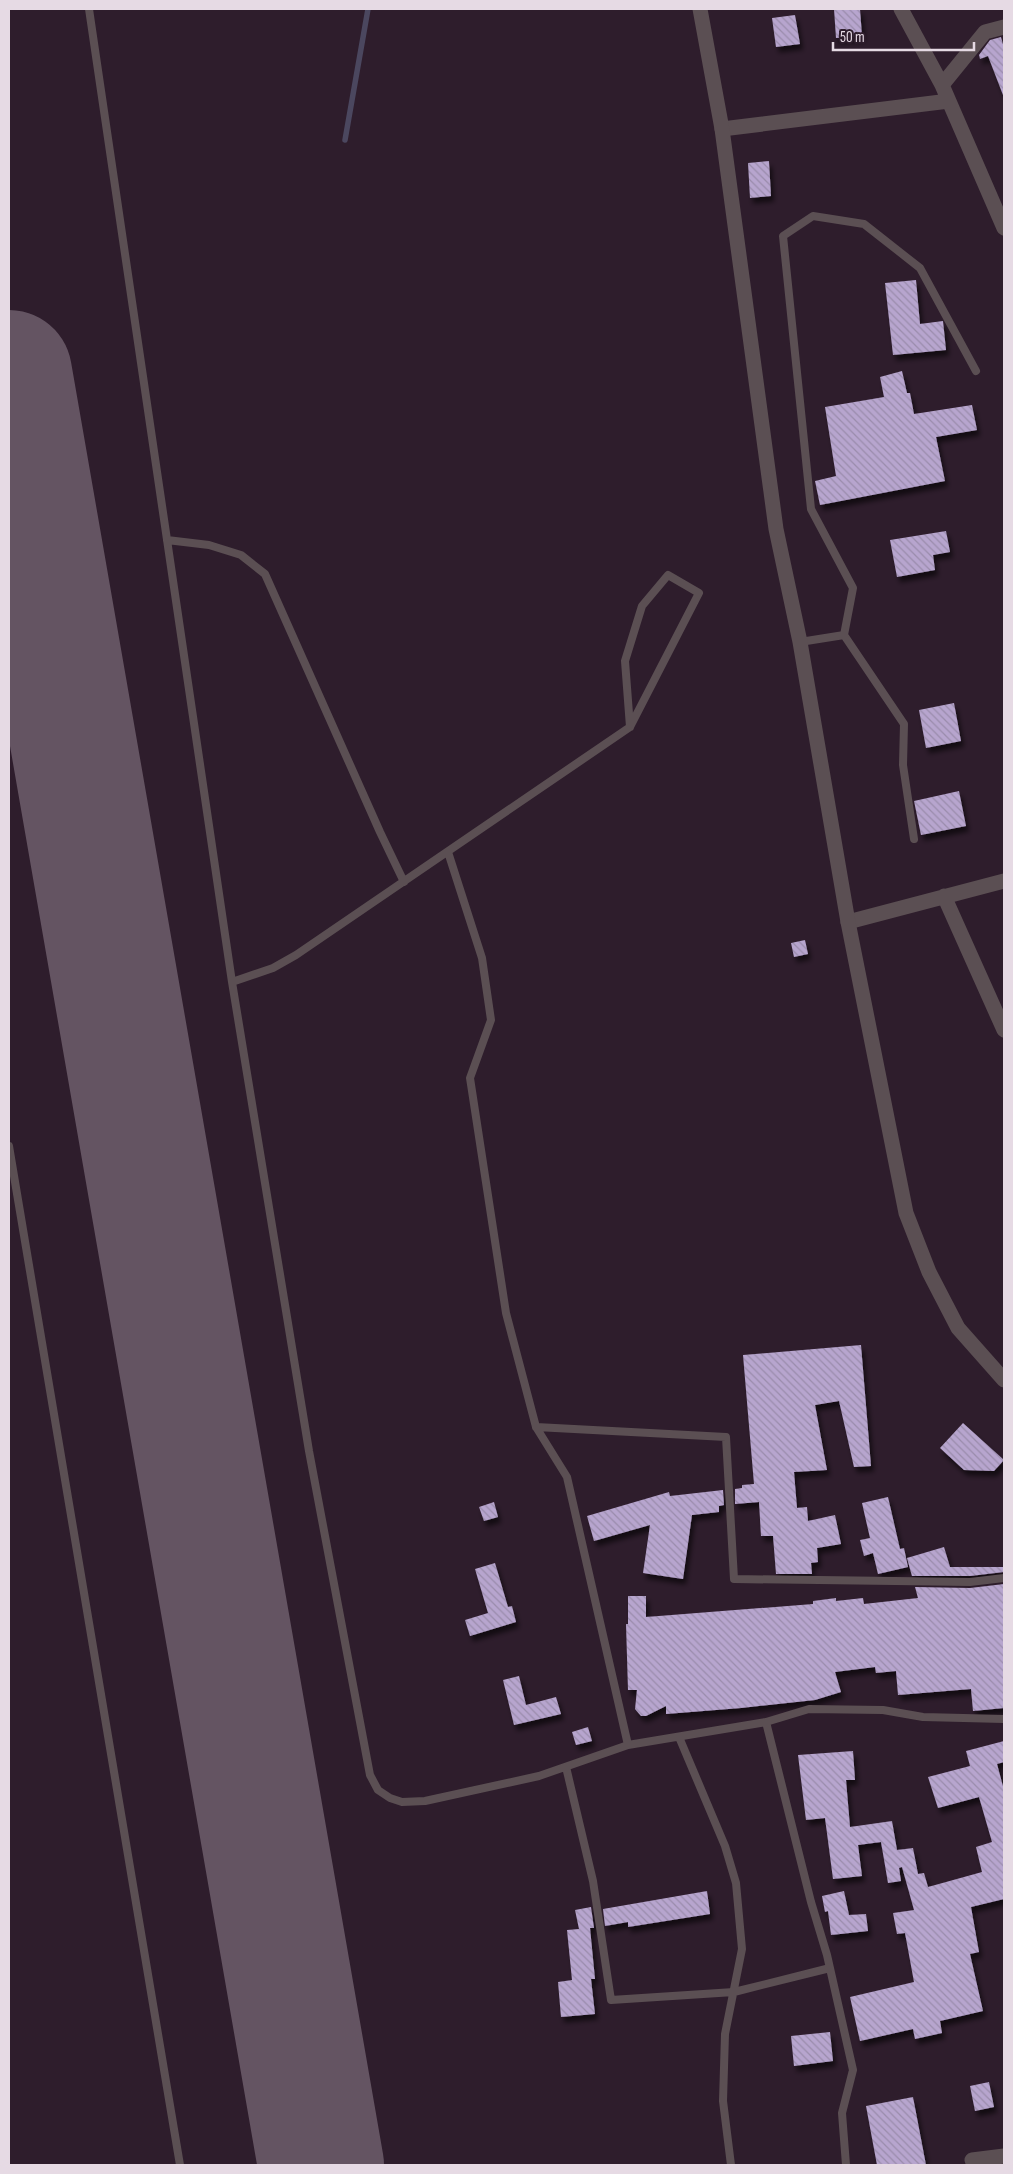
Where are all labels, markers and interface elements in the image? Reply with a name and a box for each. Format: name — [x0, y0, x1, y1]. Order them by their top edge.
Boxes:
scale bar — [833, 20, 974, 52]
text: 50 m — [840, 28, 865, 47]

